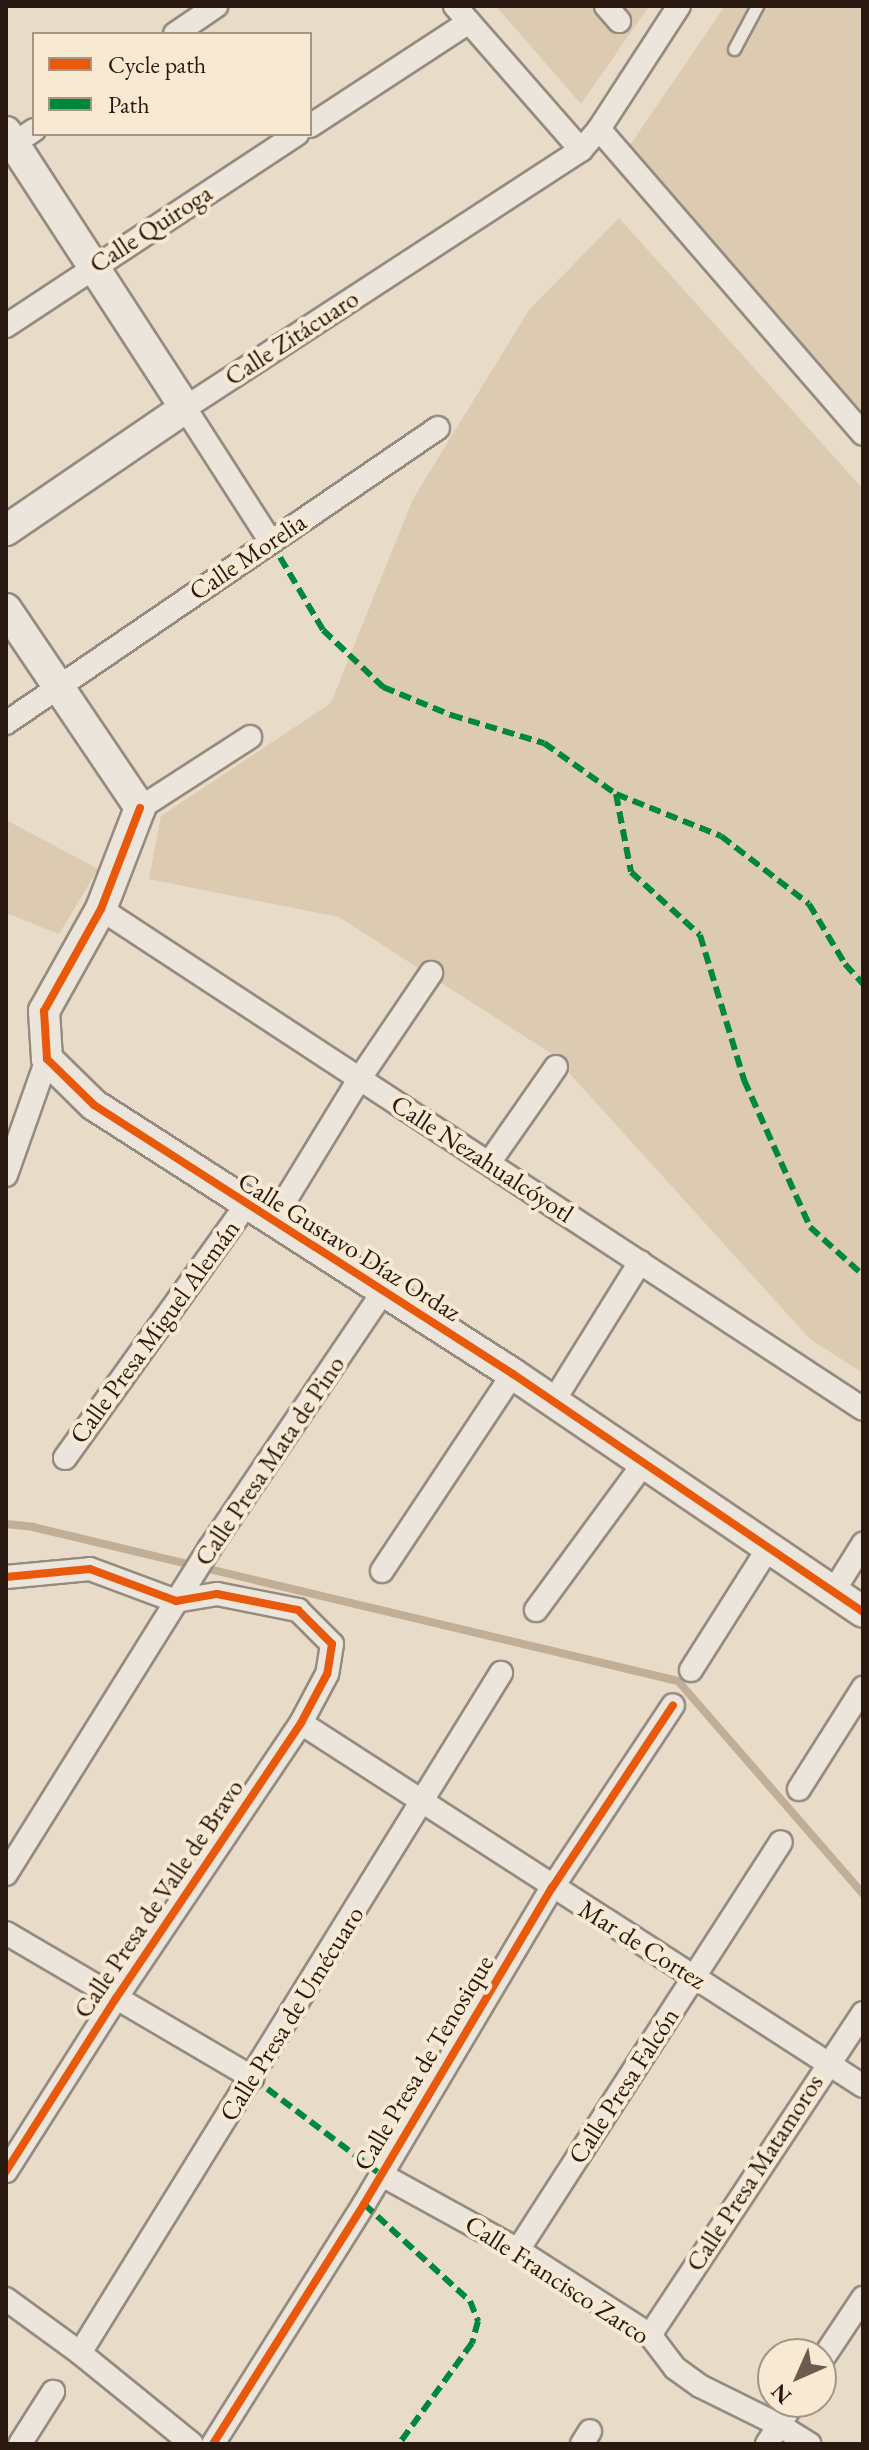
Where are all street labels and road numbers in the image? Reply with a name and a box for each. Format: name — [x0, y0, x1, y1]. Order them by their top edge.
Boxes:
street label: Calle Quiroga — [84, 178, 218, 280]
street label: Calle Zitácuaro — [219, 283, 365, 393]
street label: Calle Morelia — [184, 507, 312, 607]
street label: Calle Nezahualcóyotl — [385, 1088, 579, 1230]
street label: Calle Gustavo Díaz Ordaz — [232, 1166, 466, 1328]
street label: Calle Presa Miguel Alemán — [63, 1214, 247, 1450]
street label: Calle Presa Mata de Pino — [188, 1350, 352, 1572]
street label: Calle Presa de Valle de Bravo — [67, 1774, 251, 2024]
street label: Mar de Cortez — [573, 1894, 711, 1996]
street label: Calle Presa de Umécuaro — [213, 1901, 371, 2127]
street label: Calle Presa de Tenosique — [347, 1950, 501, 2176]
street label: Calle Presa Falcón — [562, 2002, 686, 2170]
street label: Calle Presa Matamoros — [680, 2069, 830, 2277]
street label: Calle Francisco Zarco — [459, 2209, 655, 2351]

